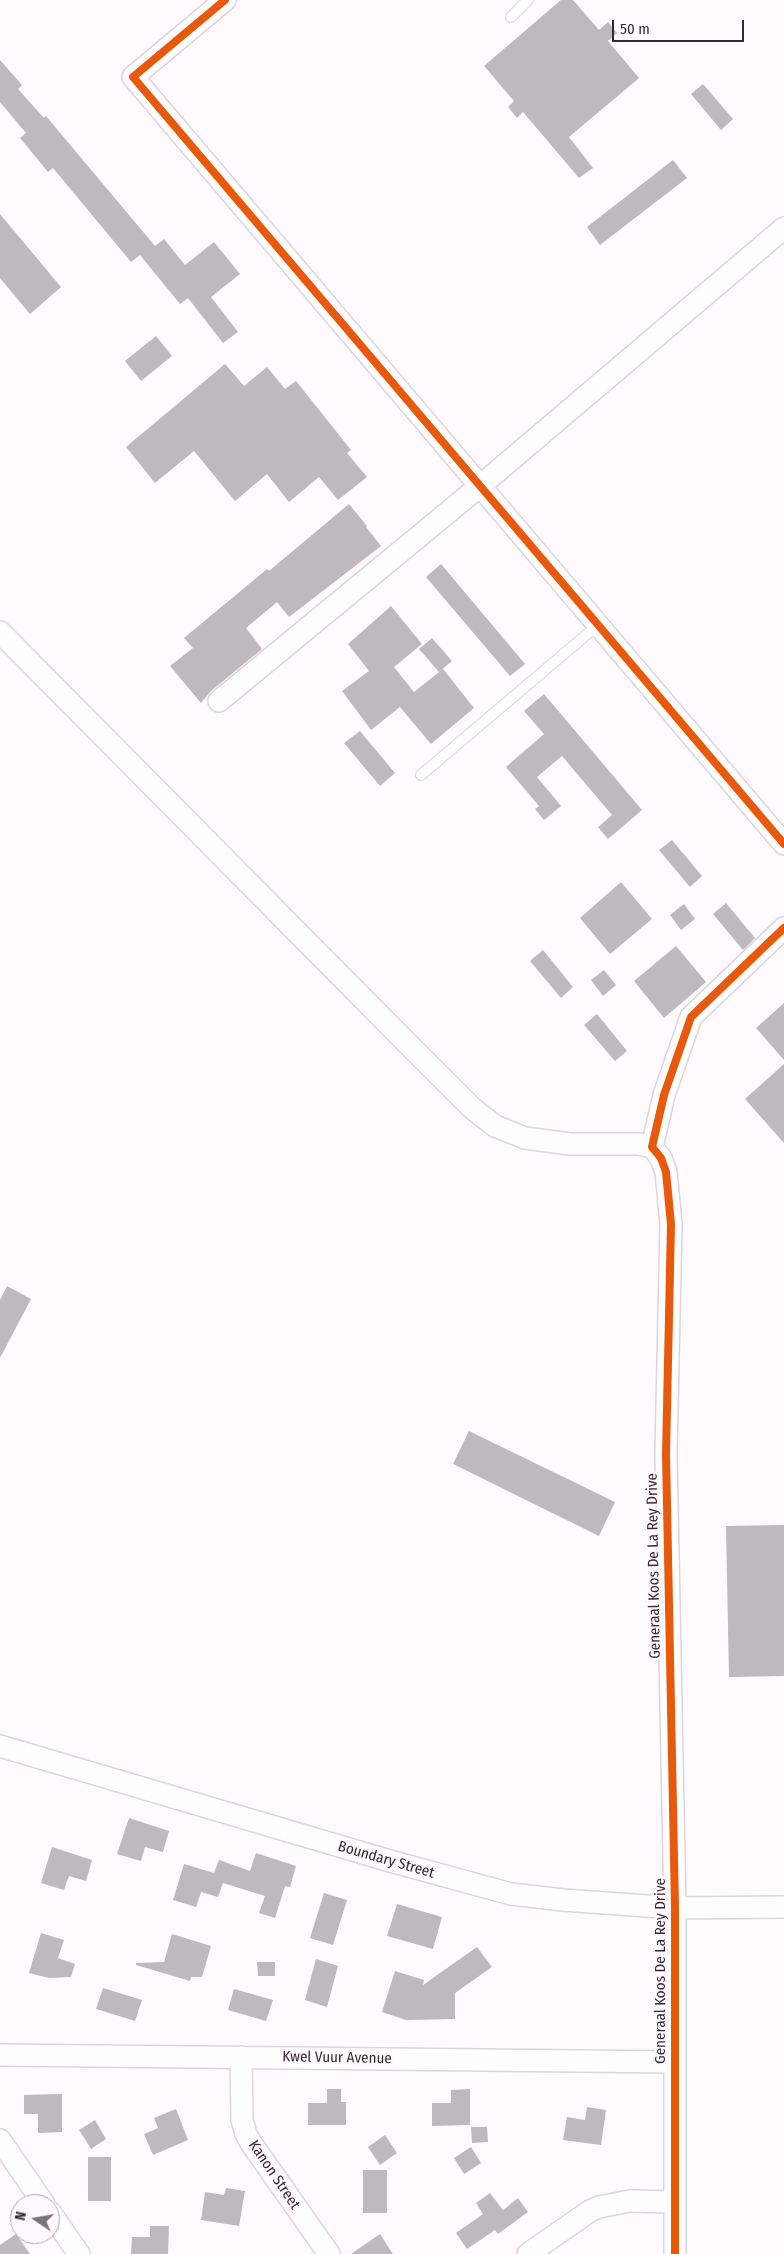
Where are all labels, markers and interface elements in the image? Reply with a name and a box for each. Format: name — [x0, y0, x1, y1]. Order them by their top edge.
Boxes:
scale bar — [614, 10, 746, 42]
text: 50 m — [620, 20, 650, 38]
street label: Generaal Koos De La Rey Drive — [643, 1473, 665, 1659]
street label: Boundary Street — [336, 1838, 436, 1882]
street label: Generaal Koos De La Rey Drive — [652, 1878, 670, 2064]
street label: Kwel Vuur Avenue — [282, 2048, 392, 2068]
street label: Kanon Street — [244, 2137, 304, 2213]
north arrow — [10, 2194, 60, 2244]
text: N — [12, 2210, 30, 2222]

